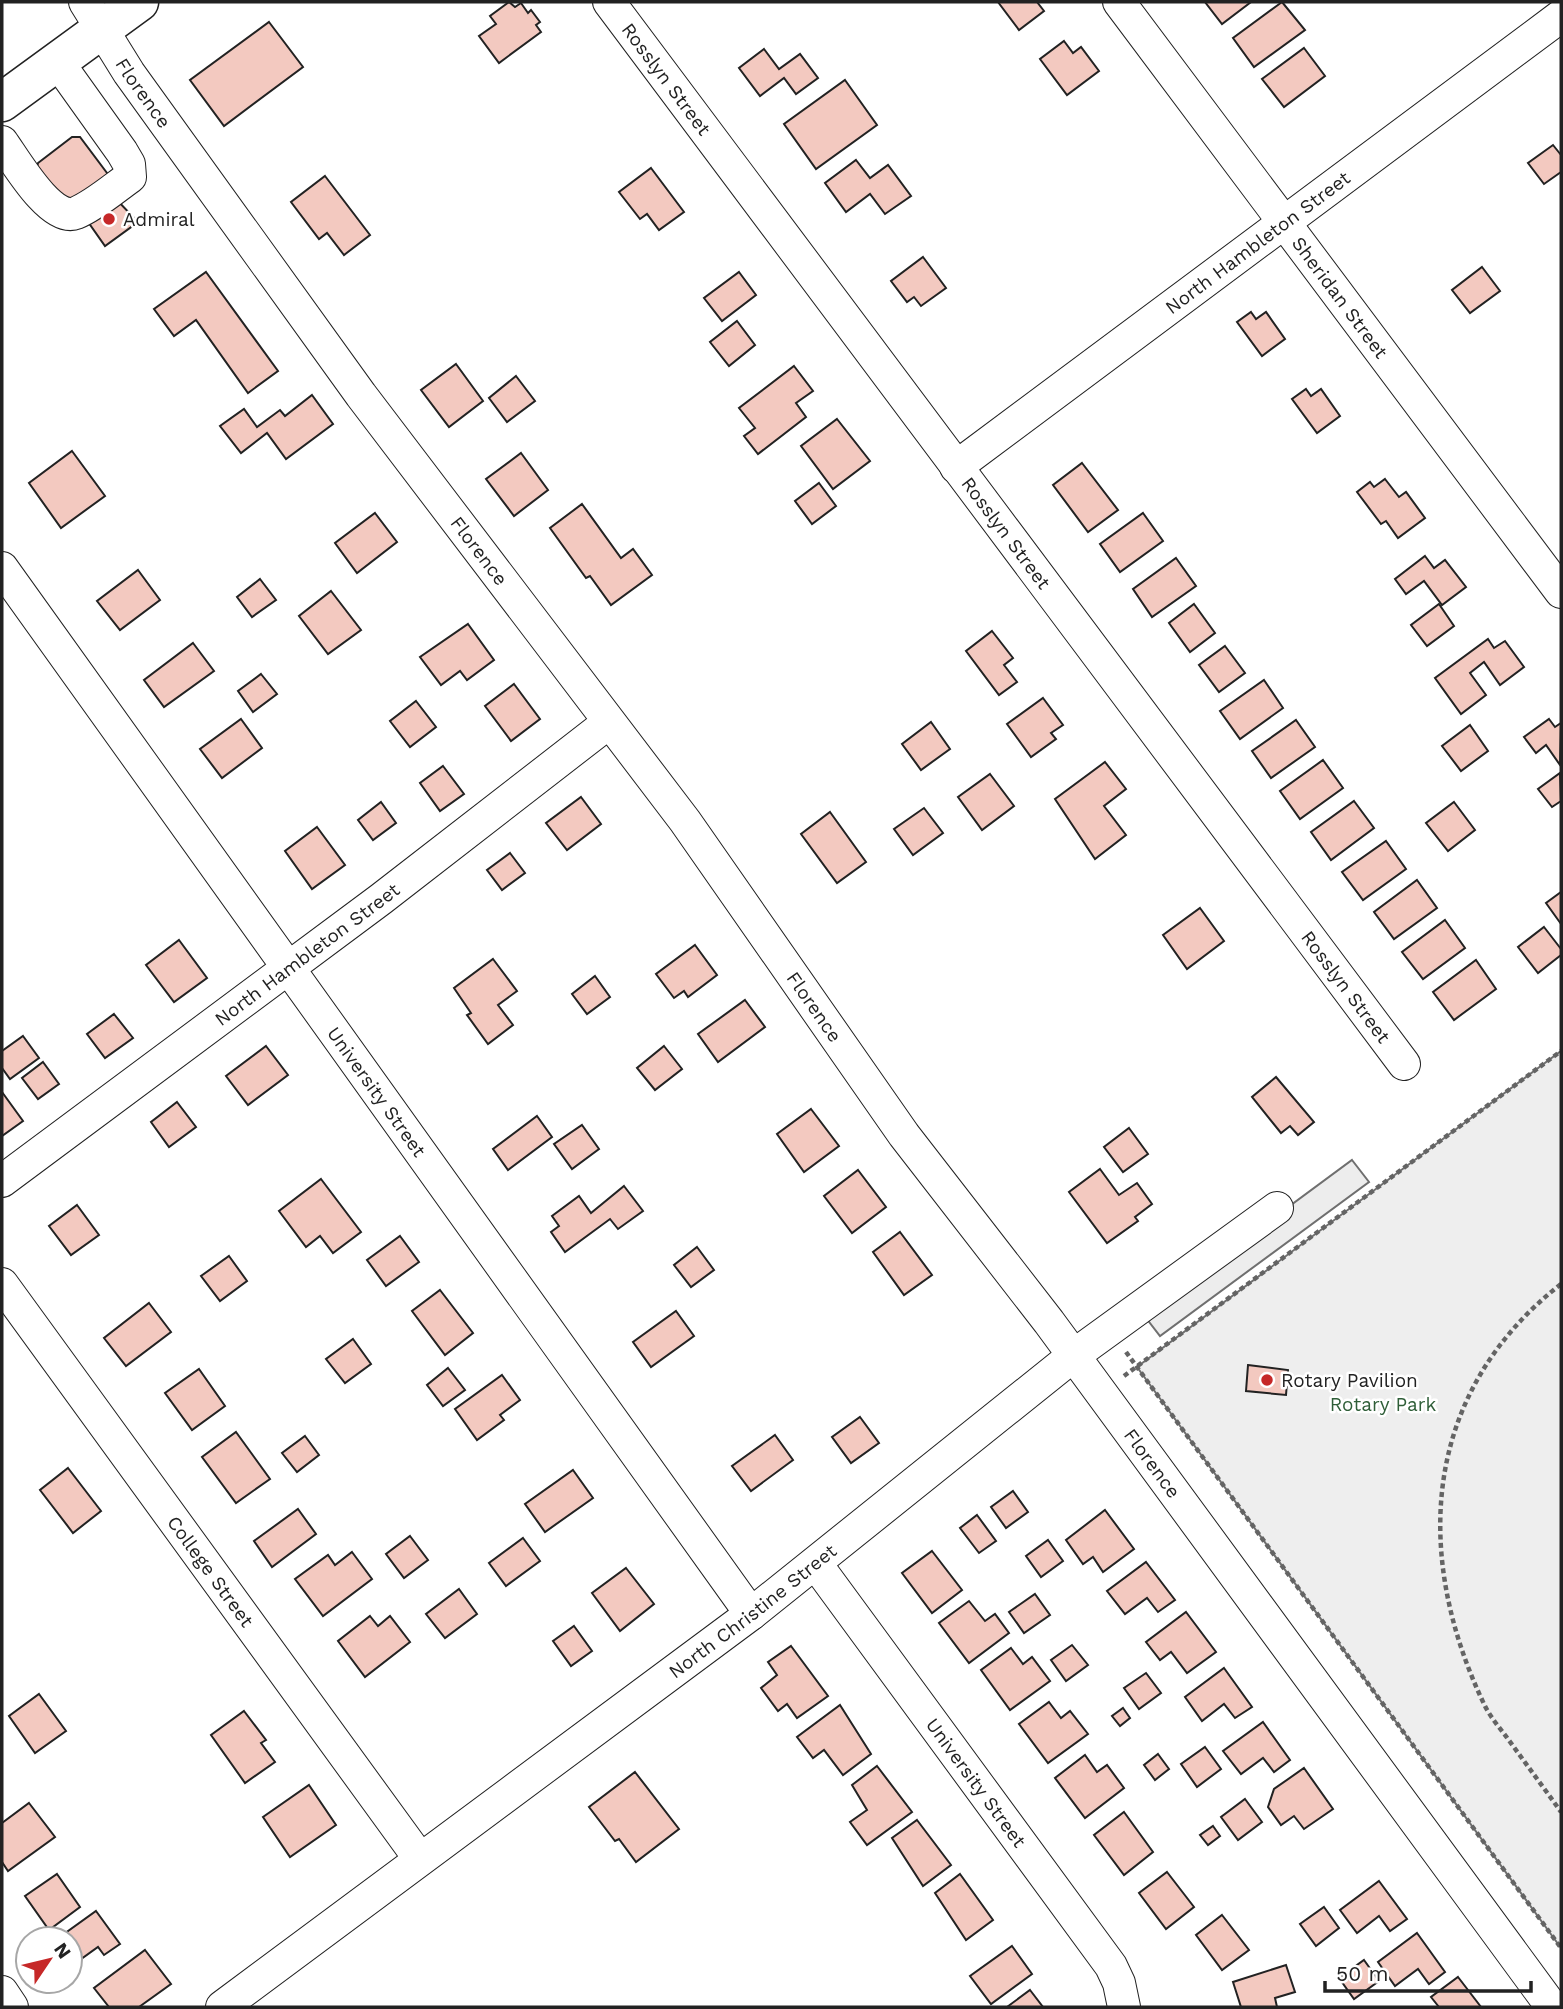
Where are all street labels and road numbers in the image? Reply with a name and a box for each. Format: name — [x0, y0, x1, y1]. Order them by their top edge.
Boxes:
street label: Rosslyn Street — [617, 18, 716, 140]
street label: Florence — [111, 53, 176, 132]
street label: North Hambleton Street — [1161, 166, 1354, 319]
street label: Sheridan Street — [1287, 232, 1393, 363]
street label: Rosslyn Street — [957, 472, 1056, 593]
street label: Florence — [446, 512, 513, 590]
street label: North Hambleton Street — [210, 878, 404, 1030]
street label: Rosslyn Street — [1297, 926, 1396, 1047]
street label: Florence — [782, 967, 847, 1046]
street label: University Street — [323, 1022, 431, 1161]
street label: Florence — [1119, 1424, 1186, 1502]
street label: College Street — [163, 1511, 259, 1631]
street label: North Christine Street — [664, 1539, 841, 1683]
street label: University Street — [921, 1713, 1031, 1852]

